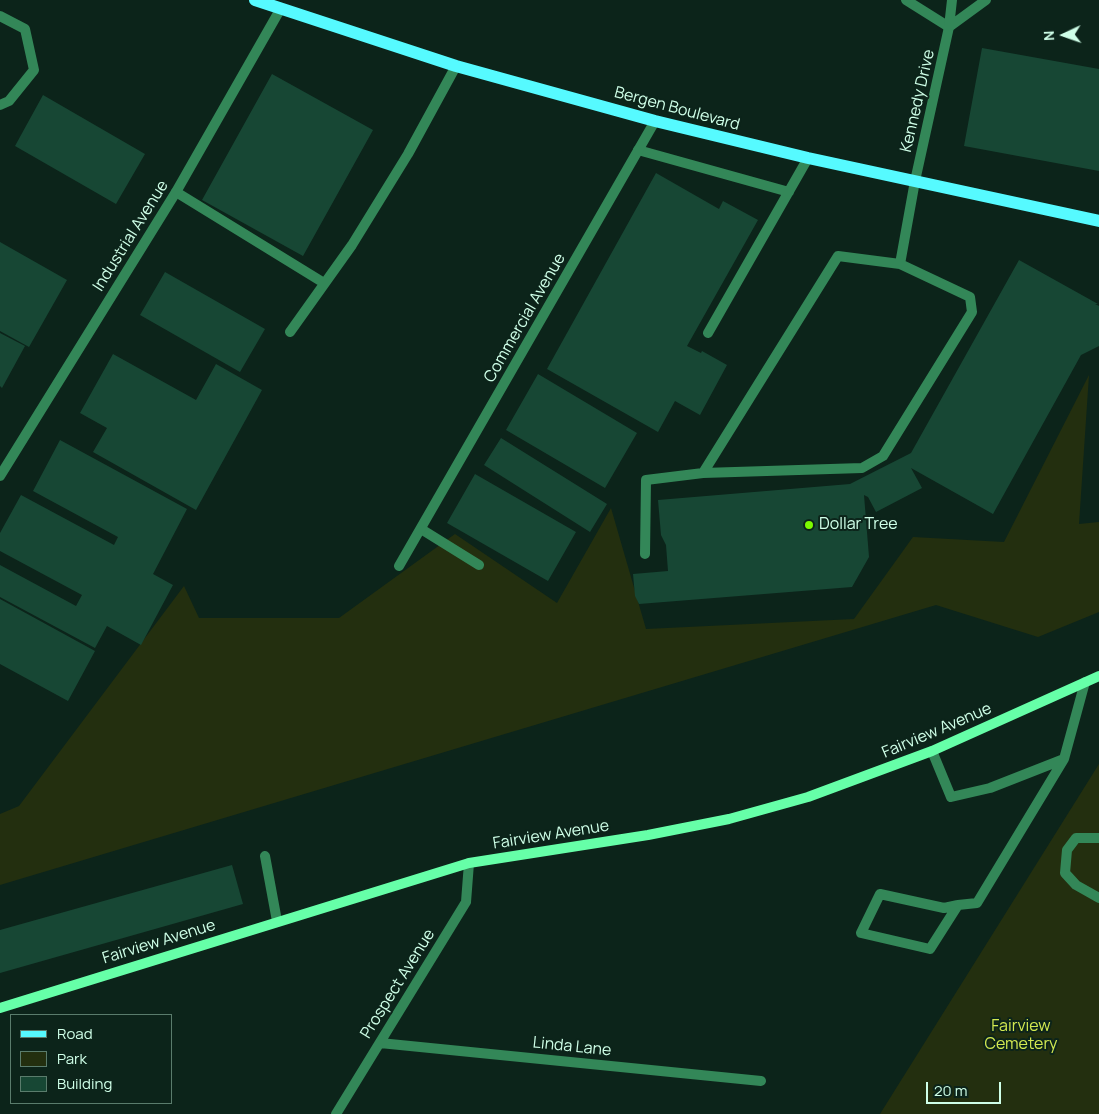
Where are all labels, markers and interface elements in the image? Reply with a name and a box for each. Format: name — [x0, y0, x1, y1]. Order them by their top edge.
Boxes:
north arrow — [1039, 10, 1089, 60]
text: N — [1039, 30, 1058, 41]
street label: Kennedy Drive — [897, 48, 939, 154]
street label: Bergen Boulevard — [612, 83, 742, 135]
street label: Industrial Avenue — [89, 177, 173, 295]
street label: Commercial Avenue — [480, 250, 570, 386]
place label: Dollar Tree — [819, 515, 898, 535]
marker: Dollar Tree — [803, 519, 815, 531]
street label: Fairview Avenue — [879, 699, 995, 763]
street label: Fairview Avenue — [492, 816, 610, 854]
street label: Fairview Avenue — [100, 916, 218, 968]
street label: Prospect Avenue — [357, 926, 439, 1042]
legend — [10, 1014, 172, 1104]
park label: Fairview Cemetery — [985, 1017, 1057, 1055]
text: Road — [57, 1023, 93, 1044]
street label: Linda Lane — [532, 1033, 612, 1061]
text: Park — [57, 1048, 87, 1069]
scale bar — [929, 1072, 1004, 1104]
text: Building — [57, 1073, 112, 1094]
text: 20 m — [934, 1080, 967, 1101]

